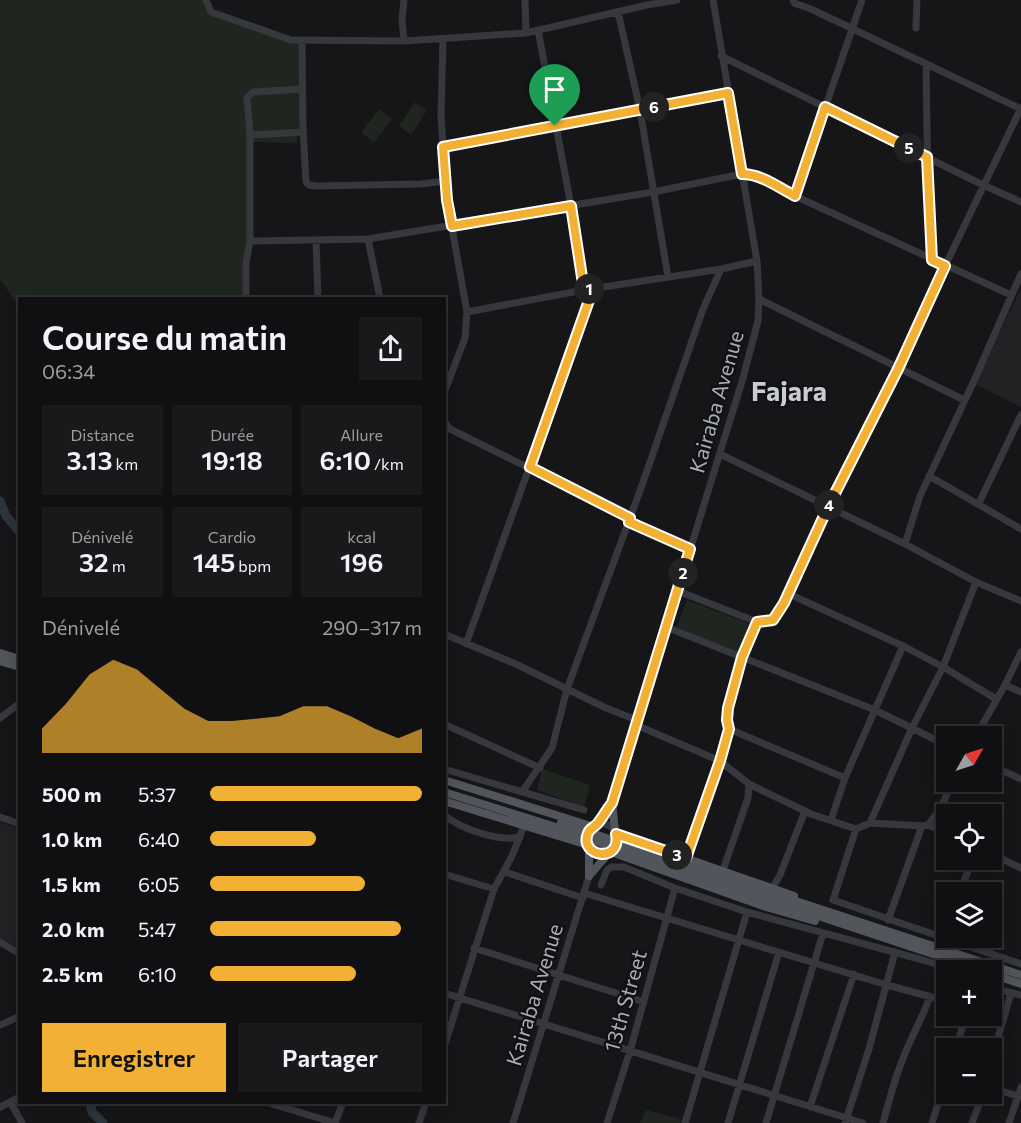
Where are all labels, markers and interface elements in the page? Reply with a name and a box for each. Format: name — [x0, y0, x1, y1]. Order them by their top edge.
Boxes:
pin — [529, 64, 580, 126]
icon: arrive — [538, 73, 571, 106]
pin: 6 — [639, 92, 669, 122]
text: 6 — [649, 97, 659, 116]
pin: 5 — [894, 133, 924, 163]
text: 5 — [904, 138, 914, 157]
pin: 1 — [574, 274, 604, 304]
text: 1 — [585, 279, 593, 298]
text: Course du matin — [42, 316, 287, 357]
button: share — [359, 317, 422, 380]
street label: Kairaba Avenue — [683, 327, 748, 476]
text: 06:34 — [42, 359, 95, 383]
district label: Fajara — [751, 374, 827, 407]
text: Distance — [71, 425, 134, 444]
text: Durée — [210, 425, 254, 444]
text: Allure — [340, 425, 383, 444]
text: 3.13 — [67, 444, 112, 475]
text: 19:18 — [201, 444, 263, 475]
text: 6:10 — [320, 444, 371, 475]
text: km — [112, 454, 138, 473]
text: /km — [371, 454, 404, 473]
pin: 4 — [814, 490, 844, 520]
text: 4 — [824, 495, 834, 514]
text: Dénivelé — [71, 527, 134, 546]
text: Cardio — [208, 527, 256, 546]
text: kcal — [347, 527, 376, 546]
text: 32 — [79, 546, 109, 577]
text: 145 — [193, 546, 235, 577]
text: 196 — [340, 546, 383, 577]
text: m — [109, 556, 126, 575]
text: bpm — [235, 556, 271, 575]
pin: 2 — [668, 558, 698, 588]
text: 2 — [678, 563, 688, 582]
text: Dénivelé — [42, 615, 120, 639]
text: 290–317 m — [322, 615, 422, 639]
north arrow — [936, 726, 1002, 792]
map controls — [936, 726, 1002, 1104]
text: 500 m — [42, 782, 102, 806]
text: 5:37 — [138, 782, 176, 806]
button: locate — [936, 804, 1002, 870]
text: 1.0 km — [42, 827, 102, 851]
text: 6:40 — [138, 827, 180, 851]
pin: 3 — [662, 840, 692, 870]
text: 3 — [672, 845, 682, 864]
text: 1.5 km — [42, 872, 101, 896]
text: 6:05 — [138, 872, 179, 896]
button: layers — [936, 882, 1002, 948]
text: 2.0 km — [42, 917, 104, 941]
text: 5:47 — [138, 917, 176, 941]
street label: Kairaba Avenue — [500, 921, 567, 1069]
street label: 13th Street — [598, 947, 651, 1054]
button: + — [936, 960, 1002, 1026]
text: 2.5 km — [42, 962, 103, 986]
text: 6:10 — [138, 962, 176, 986]
button: Enregistrer — [42, 1023, 226, 1092]
button: Partager — [238, 1023, 422, 1092]
button: − — [936, 1038, 1002, 1104]

